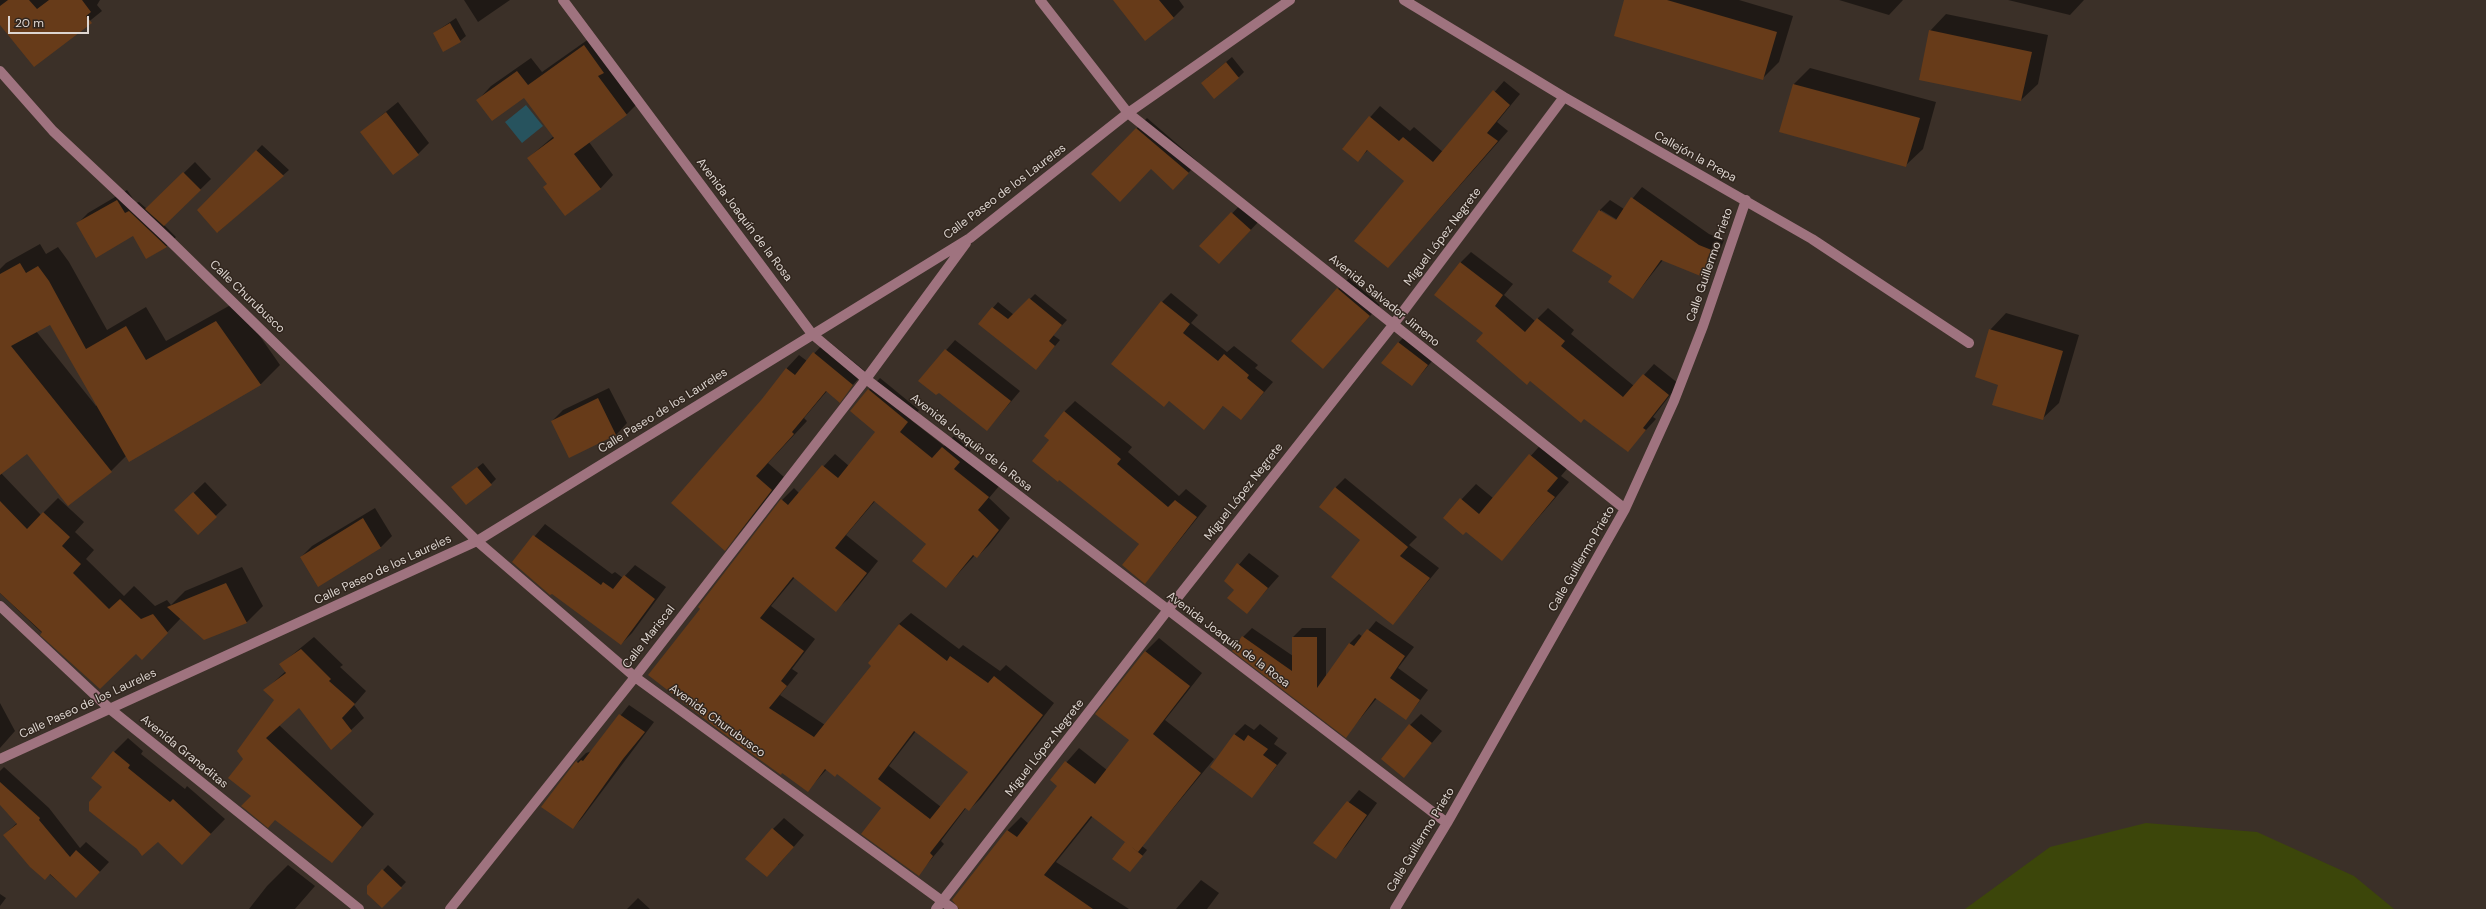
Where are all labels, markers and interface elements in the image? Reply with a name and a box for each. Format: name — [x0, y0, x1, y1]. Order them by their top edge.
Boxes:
scale bar — [10, 8, 91, 34]
text: 20 m — [15, 15, 44, 31]
street label: Callejón la Prepa — [1651, 128, 1739, 186]
street label: Calle Paseo de los Laureles — [941, 141, 1069, 243]
street label: Avenida Joaquín de la Rosa — [693, 156, 795, 284]
street label: Miguel López Negrete — [1401, 185, 1485, 289]
street label: Calle Guillermo Prieto — [1684, 206, 1736, 324]
street label: Avenida Salvador Jimeno — [1326, 252, 1442, 350]
street label: Calle Churubusco — [207, 258, 287, 336]
street label: Calle Paseo de los Laureles — [596, 365, 730, 457]
street label: Avenida Joaquín de la Rosa — [907, 391, 1035, 495]
street label: Miguel López Negrete — [1202, 441, 1286, 543]
street label: Calle Guillermo Prieto — [1546, 504, 1618, 614]
street label: Calle Paseo de los Laureles — [312, 532, 454, 608]
street label: Avenida Joaquín de la Rosa — [1164, 589, 1292, 691]
street label: Calle Mariscal — [620, 602, 678, 672]
street label: Calle Paseo de los Laureles — [17, 666, 159, 742]
street label: Avenida Churubusco — [666, 681, 768, 761]
street label: Miguel López Negrete — [1003, 697, 1087, 799]
street label: Avenida Granaditas — [137, 712, 231, 792]
street label: Calle Guillermo Prieto — [1384, 785, 1458, 895]

